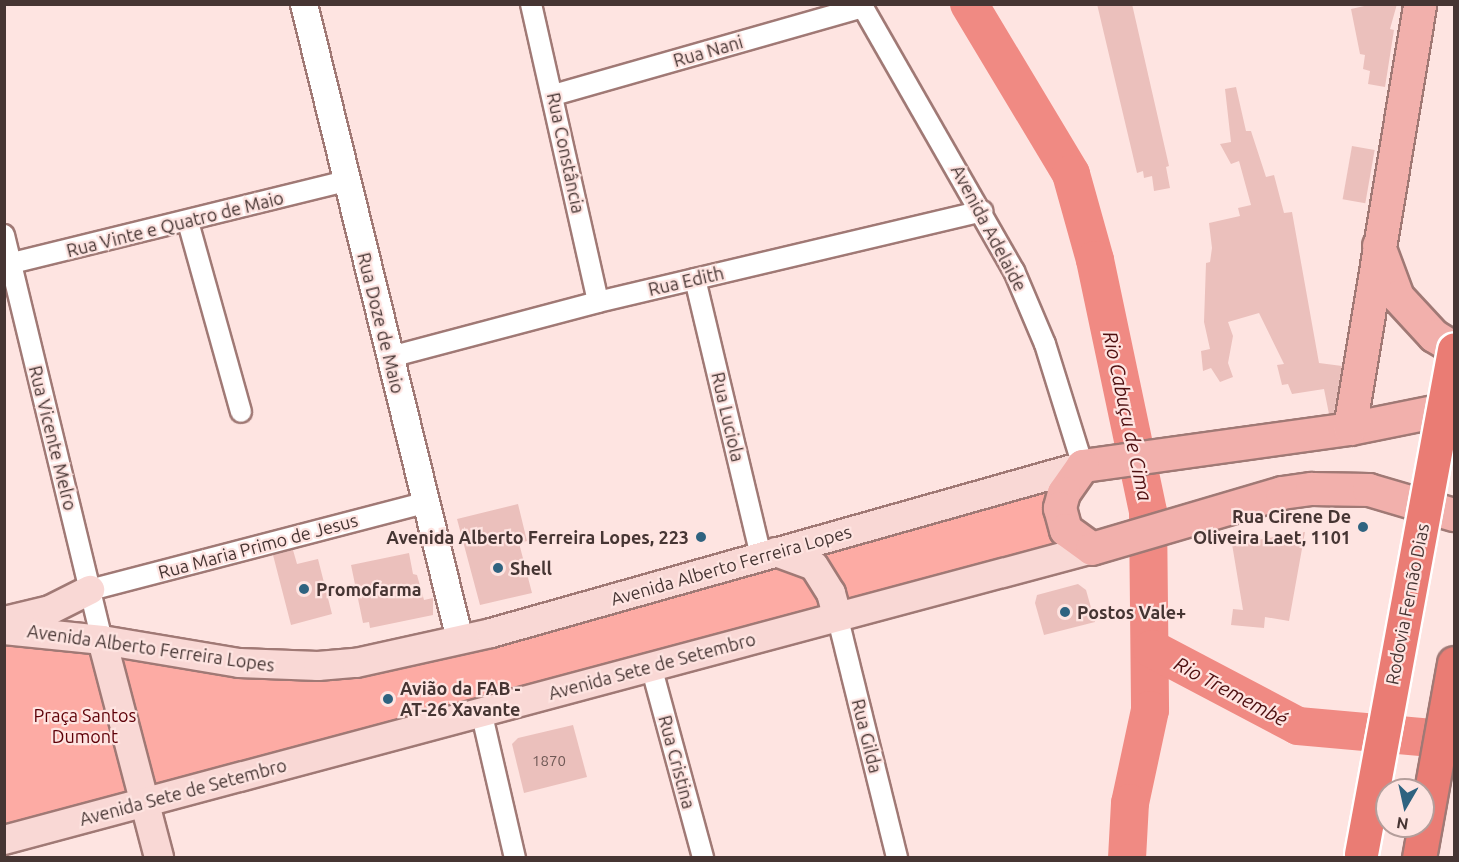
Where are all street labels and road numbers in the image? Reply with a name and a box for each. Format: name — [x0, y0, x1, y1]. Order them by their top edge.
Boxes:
street label: Rua Nani — [671, 31, 745, 71]
street label: Rua Constância — [543, 91, 589, 215]
street label: Avenida Adelaide — [947, 161, 1031, 295]
street label: Rua Vinte e Quatro de Maio — [64, 187, 286, 261]
street label: Rua Doze de Maio — [353, 250, 409, 396]
street label: Rua Edith — [646, 262, 726, 300]
street label: Rua Vicente Melro — [25, 363, 81, 513]
street label: Rua Luciola — [707, 370, 749, 464]
street label: Rua Maria Primo de Jesus — [156, 509, 360, 583]
street label: Avenida Alberto Ferreira Lopes — [608, 520, 854, 610]
street label: Rodovia Fernão Dias — [1381, 522, 1433, 686]
street label: Avenida Alberto Ferreira Lopes — [26, 620, 276, 676]
street label: Avenida Sete de Setembro — [546, 628, 758, 704]
street label: Rua Gilda — [847, 697, 887, 775]
street label: Rua Cristina — [654, 713, 700, 811]
street label: Avenida Sete de Setembro — [77, 754, 289, 830]

